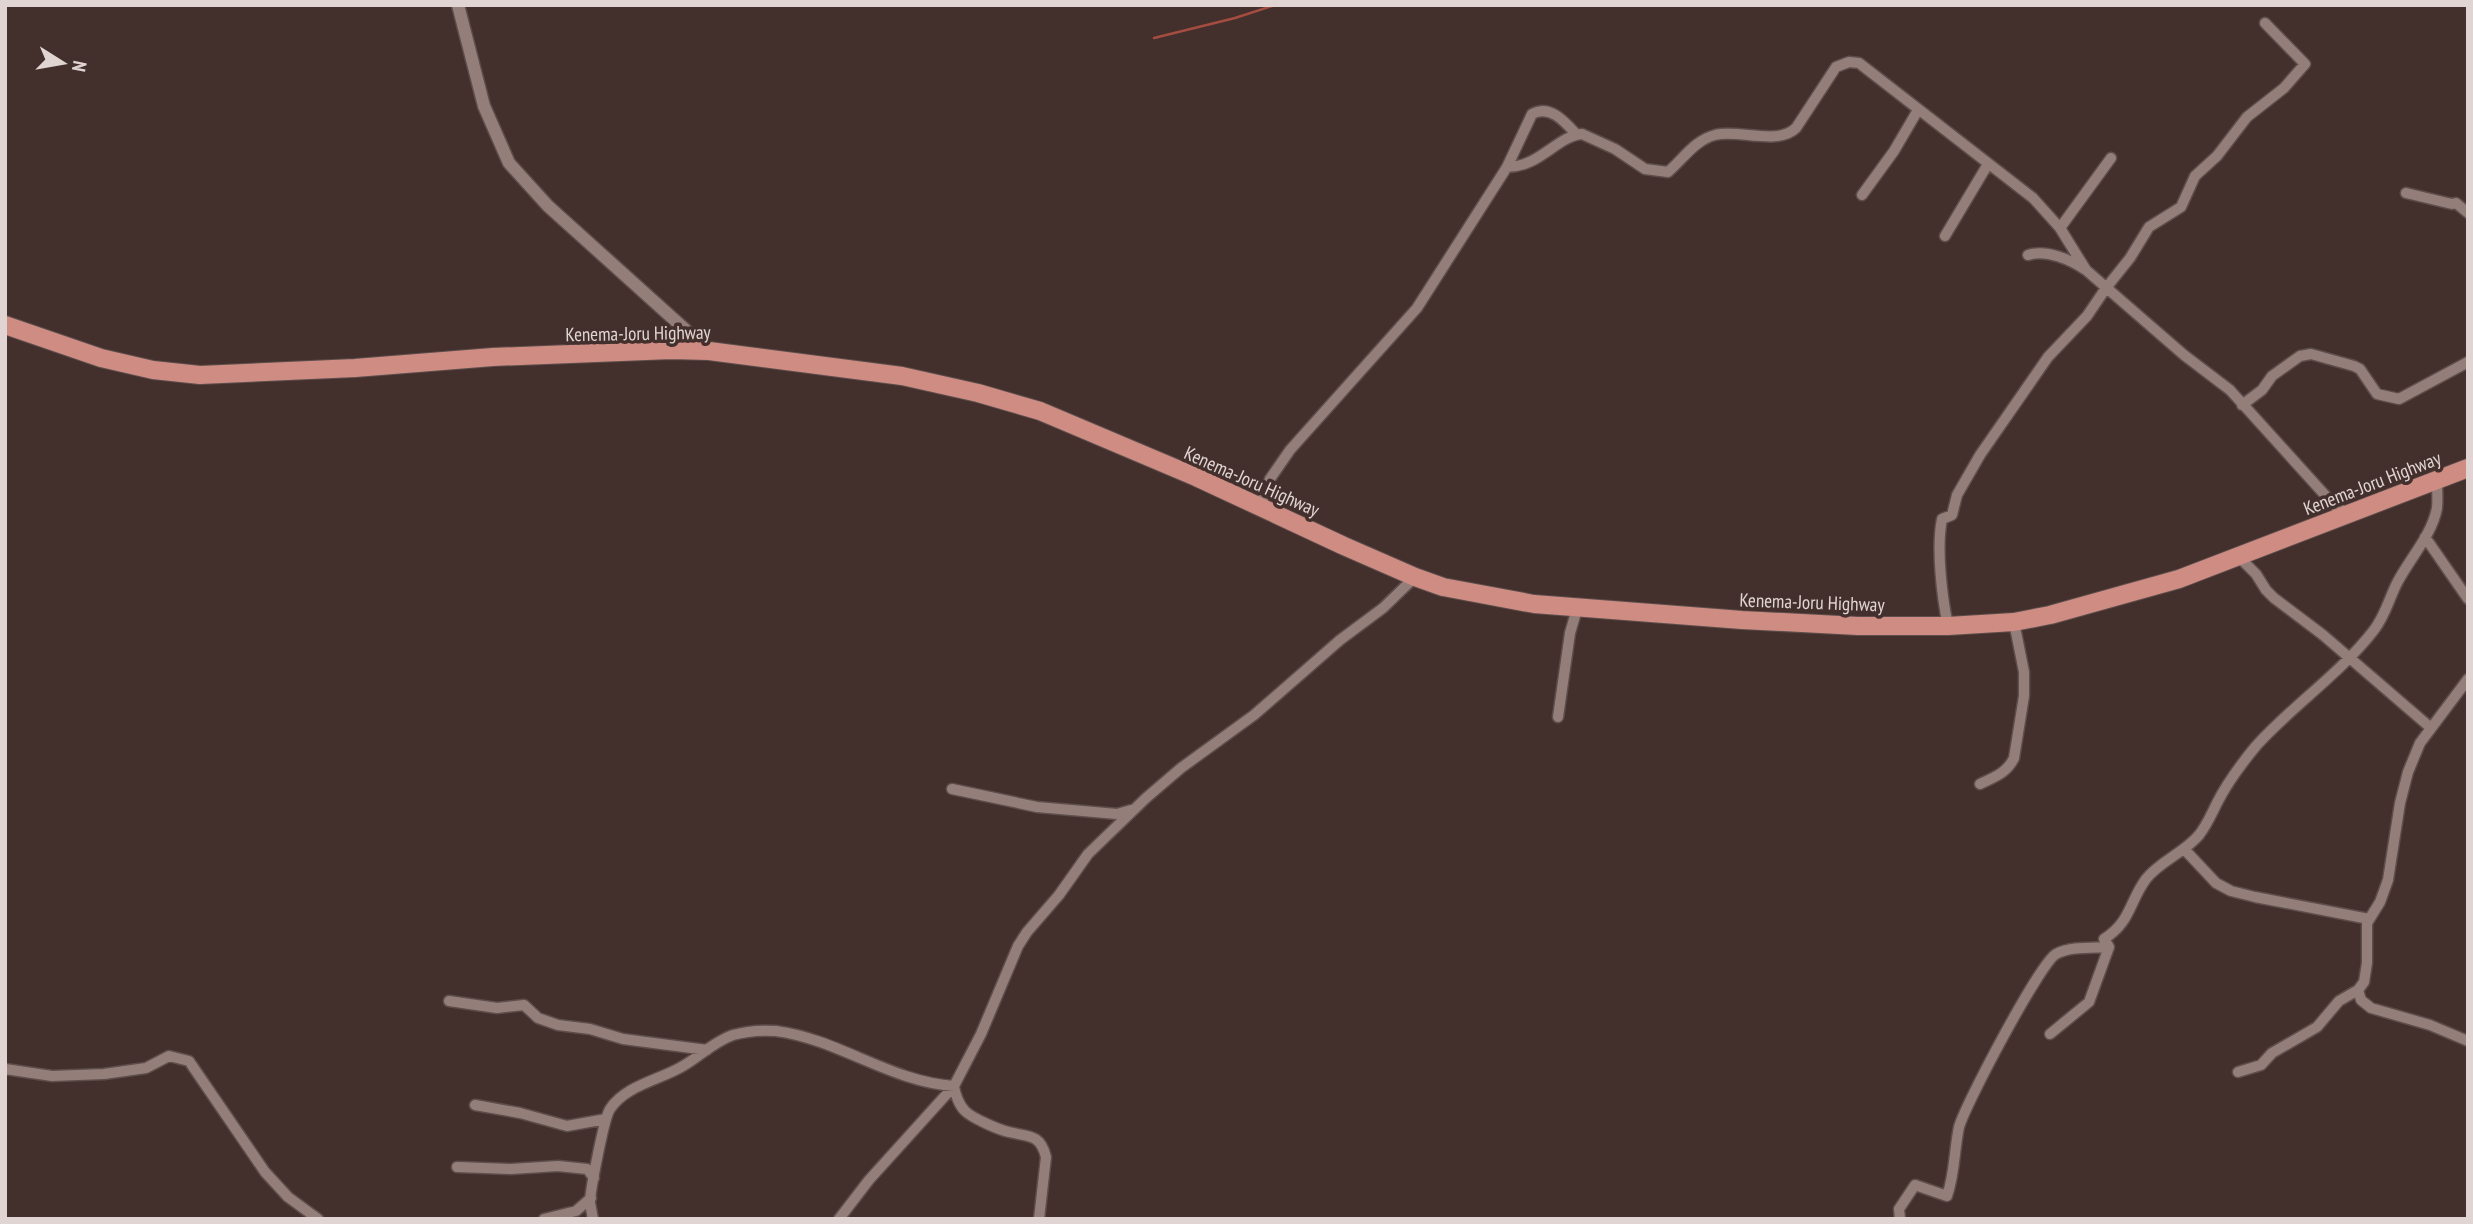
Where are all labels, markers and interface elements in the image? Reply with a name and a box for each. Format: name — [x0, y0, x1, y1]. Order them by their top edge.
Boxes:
north arrow — [28, 28, 98, 98]
text: N — [67, 59, 92, 74]
street label: Kenema-Joru Highway — [565, 320, 712, 346]
street label: Kenema-Joru Highway — [1181, 440, 1324, 522]
street label: Kenema-Joru Highway — [2300, 445, 2445, 520]
street label: Kenema-Joru Highway — [1739, 587, 1886, 617]

